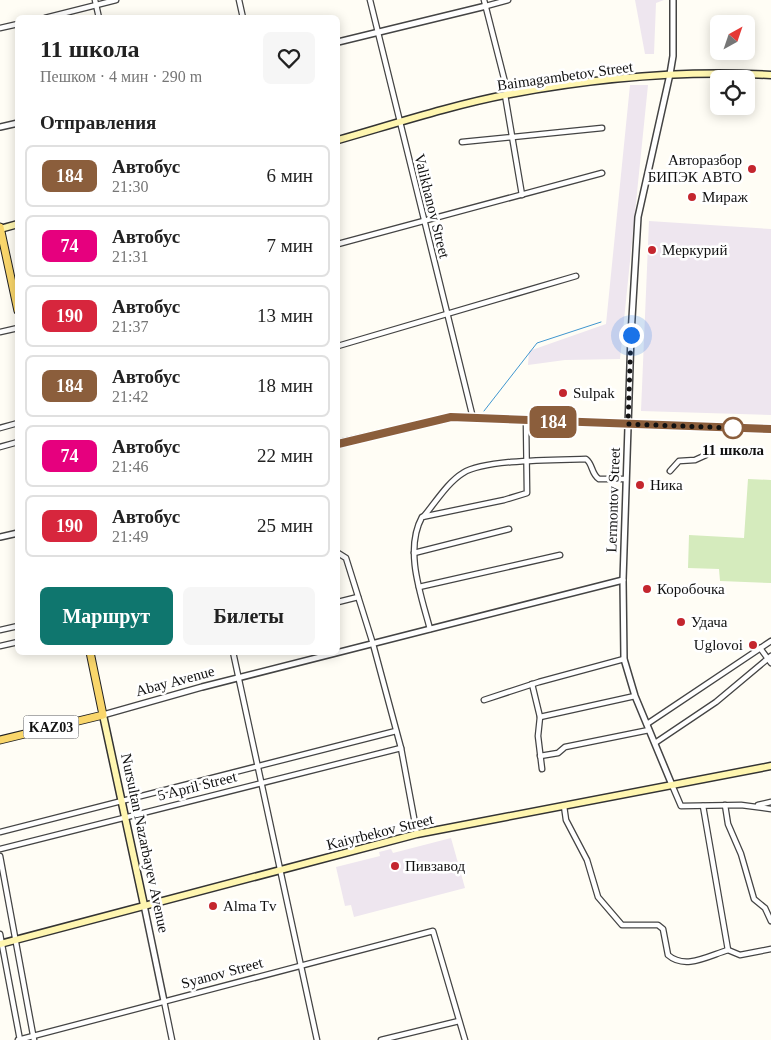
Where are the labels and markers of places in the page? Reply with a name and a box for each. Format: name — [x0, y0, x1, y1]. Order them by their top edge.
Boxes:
place label: Авторазбор БИПЭК АВТО — [648, 152, 742, 185]
marker: Авторазбор БИПЭК АВТО — [746, 163, 758, 175]
place label: Мираж — [702, 189, 749, 205]
marker: Мираж — [686, 191, 698, 203]
place label: Меркурий — [662, 242, 727, 258]
marker: Меркурий — [646, 244, 658, 256]
place label: Sulpak — [573, 385, 615, 401]
marker: Sulpak — [557, 387, 569, 399]
marker: 11 школа — [722, 417, 744, 439]
place label: 11 школа — [702, 442, 765, 458]
place label: Ника — [650, 477, 683, 493]
marker: Ника — [634, 479, 646, 491]
place label: Коробочка — [657, 581, 725, 597]
marker: Коробочка — [641, 583, 653, 595]
place label: Удача — [691, 614, 728, 630]
marker: Удача — [675, 616, 687, 628]
place label: Uglovoi — [694, 637, 743, 653]
marker: Uglovoi — [747, 639, 759, 651]
place label: Пивзавод — [405, 858, 466, 874]
marker: Пивзавод — [389, 860, 401, 872]
place label: Alma Tv — [223, 898, 277, 914]
marker: Alma Tv — [207, 900, 219, 912]

